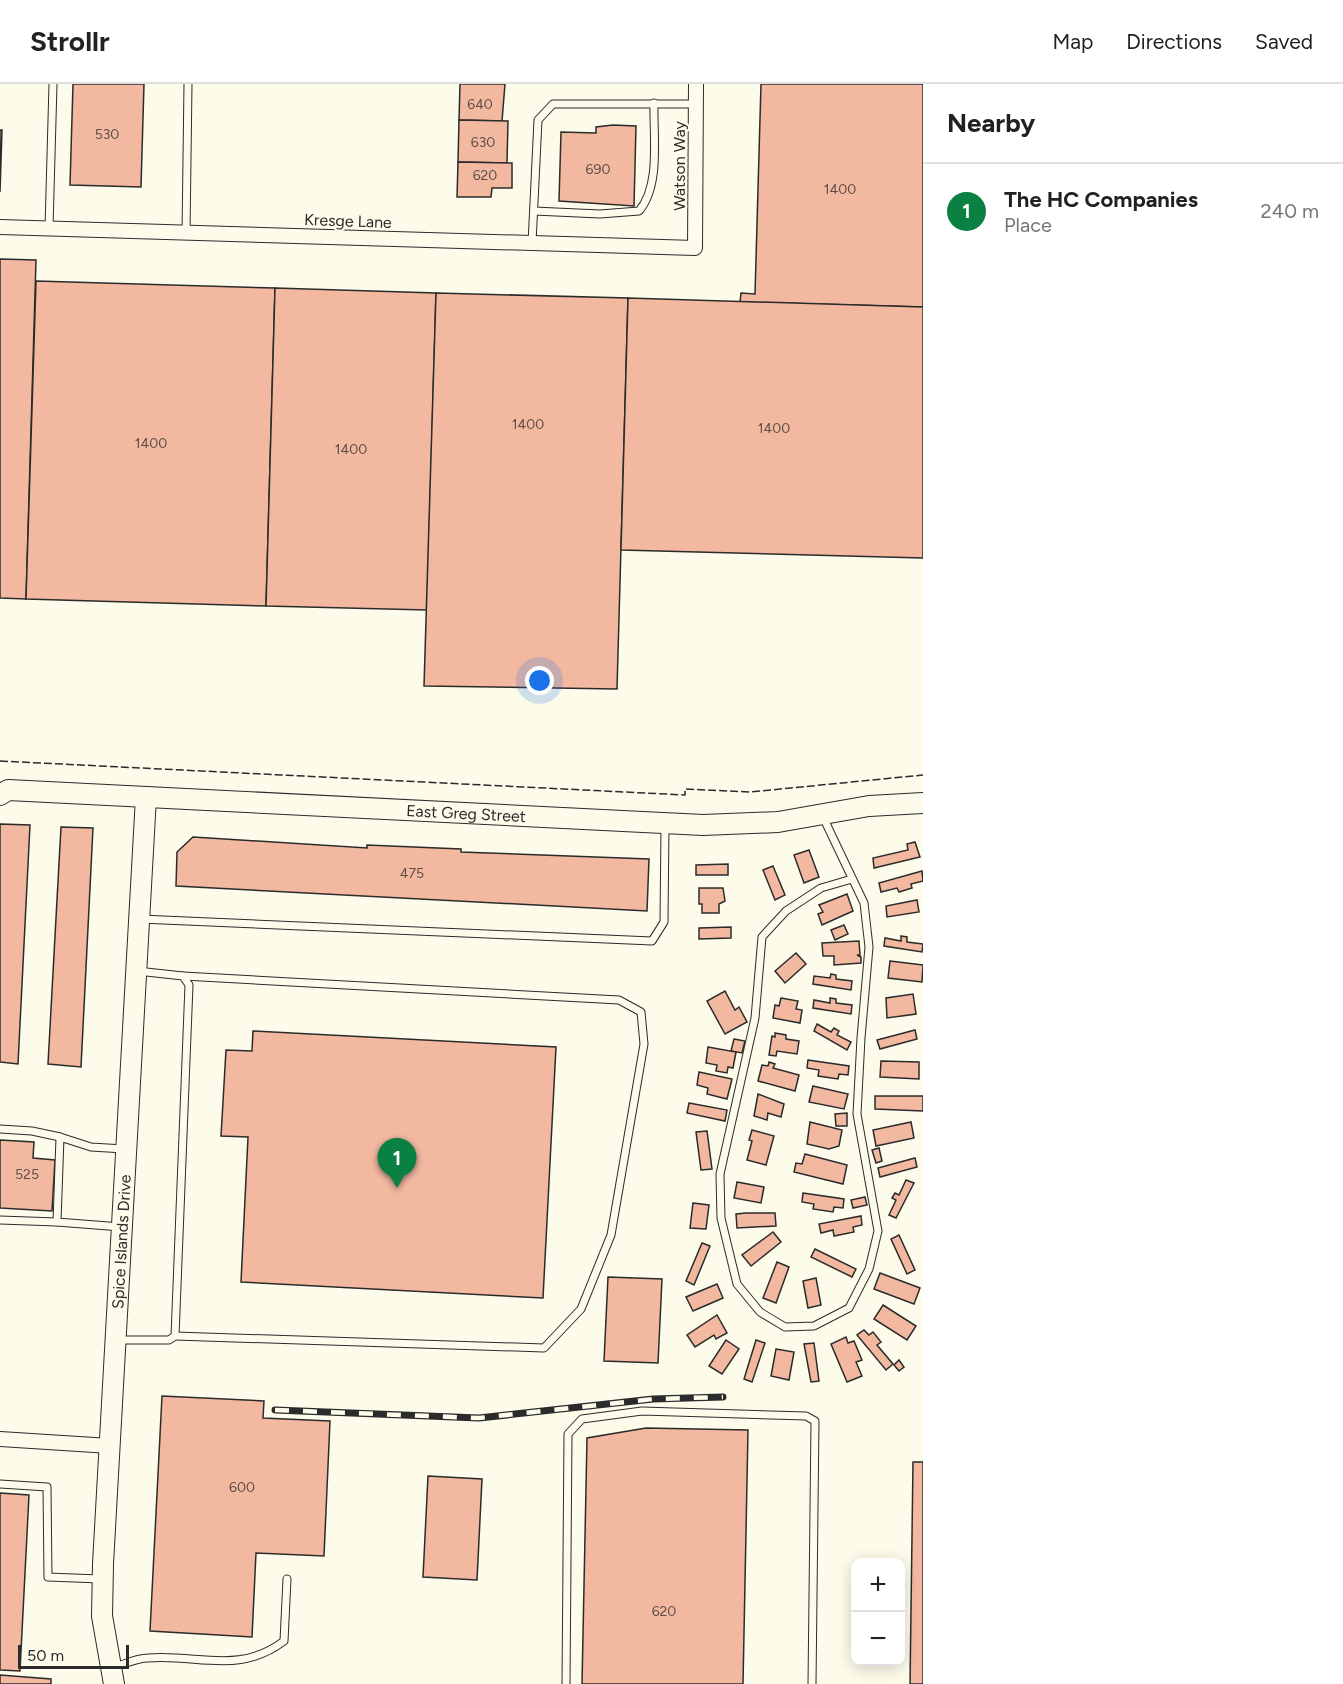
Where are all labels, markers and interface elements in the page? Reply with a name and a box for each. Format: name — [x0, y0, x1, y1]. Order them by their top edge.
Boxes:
text: Strollr — [30, 24, 110, 58]
text: Map — [1052, 29, 1093, 54]
text: Directions — [1126, 29, 1222, 54]
text: Saved — [1255, 29, 1313, 54]
house number: 640 — [467, 96, 493, 113]
text: Nearby — [947, 107, 1035, 139]
street label: Watson Way — [670, 121, 689, 211]
house number: 530 — [95, 126, 119, 143]
house number: 630 — [471, 134, 495, 151]
house number: 690 — [586, 161, 610, 178]
house number: 620 — [473, 167, 497, 184]
house number: 1400 — [824, 181, 856, 198]
text: The HC Companies — [1004, 186, 1198, 213]
text: 1 — [962, 199, 971, 223]
text: 240 m — [1261, 199, 1319, 223]
street label: Kresge Lane — [304, 210, 392, 232]
text: Place — [1004, 213, 1052, 237]
house number: 1400 — [512, 416, 544, 433]
house number: 1400 — [758, 420, 790, 437]
house number: 1400 — [135, 435, 167, 452]
house number: 1400 — [335, 441, 367, 458]
your location — [525, 666, 554, 695]
street label: East Greg Street — [406, 801, 526, 826]
house number: 475 — [400, 865, 424, 882]
pin: 1 — [378, 1138, 416, 1188]
house number: 525 — [15, 1166, 39, 1183]
street label: Spice Islands Drive — [108, 1174, 134, 1309]
house number: 600 — [229, 1479, 255, 1496]
map controls — [851, 1558, 905, 1666]
button: + — [851, 1558, 905, 1612]
house number: 620 — [652, 1603, 676, 1620]
button: − — [851, 1612, 905, 1666]
scale bar — [18, 1642, 129, 1670]
text: 50 m — [27, 1646, 64, 1665]

